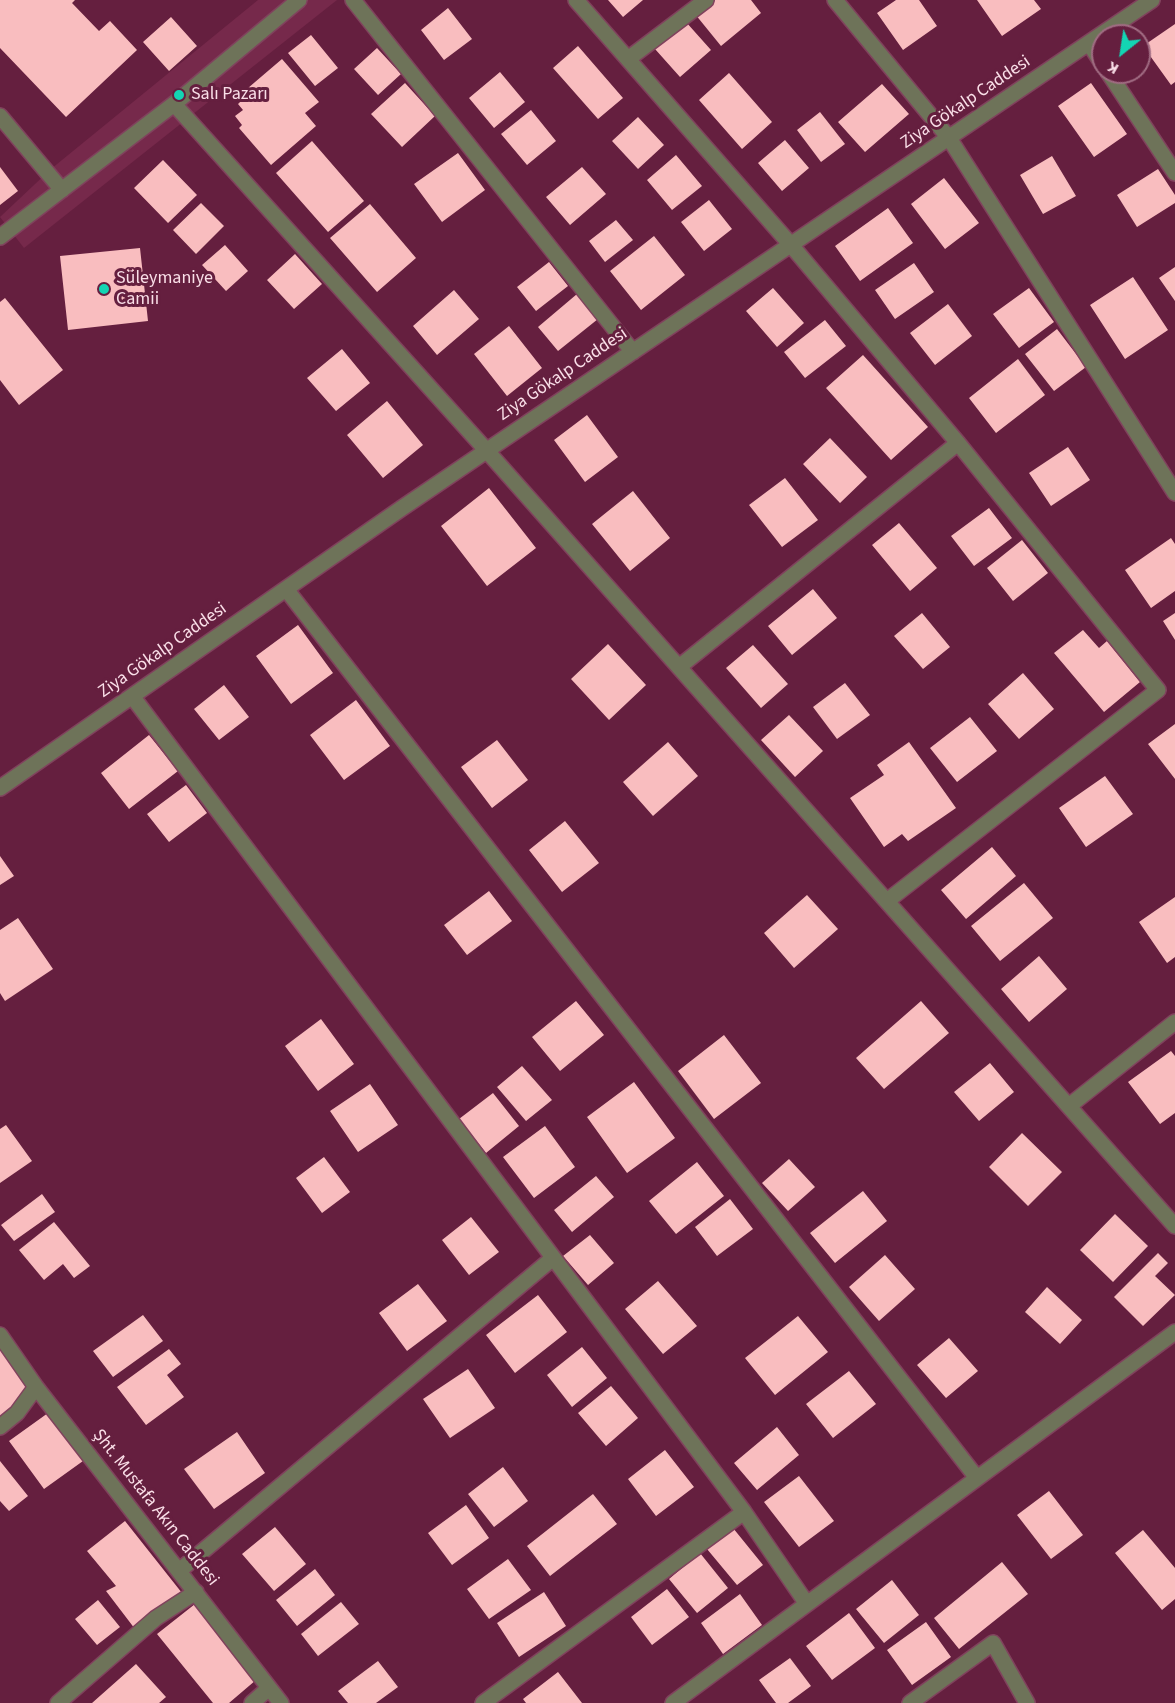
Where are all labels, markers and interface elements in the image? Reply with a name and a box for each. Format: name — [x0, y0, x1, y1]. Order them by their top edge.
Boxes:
north arrow — [1091, 24, 1151, 84]
street label: Ziya Gökalp Caddesi — [897, 52, 1035, 154]
text: K — [1103, 56, 1123, 80]
place label: Salı Pazarı — [191, 84, 268, 106]
marker: Salı Pazarı — [172, 88, 186, 102]
place label: Süleymaniye Camii — [116, 268, 213, 310]
marker: Süleymaniye Camii — [97, 282, 111, 296]
street label: Ziya Gökalp Caddesi — [494, 324, 632, 426]
street label: Ziya Gökalp Caddesi — [95, 599, 231, 703]
street label: Şht. Mustafa Akın Caddesi — [87, 1425, 223, 1591]

